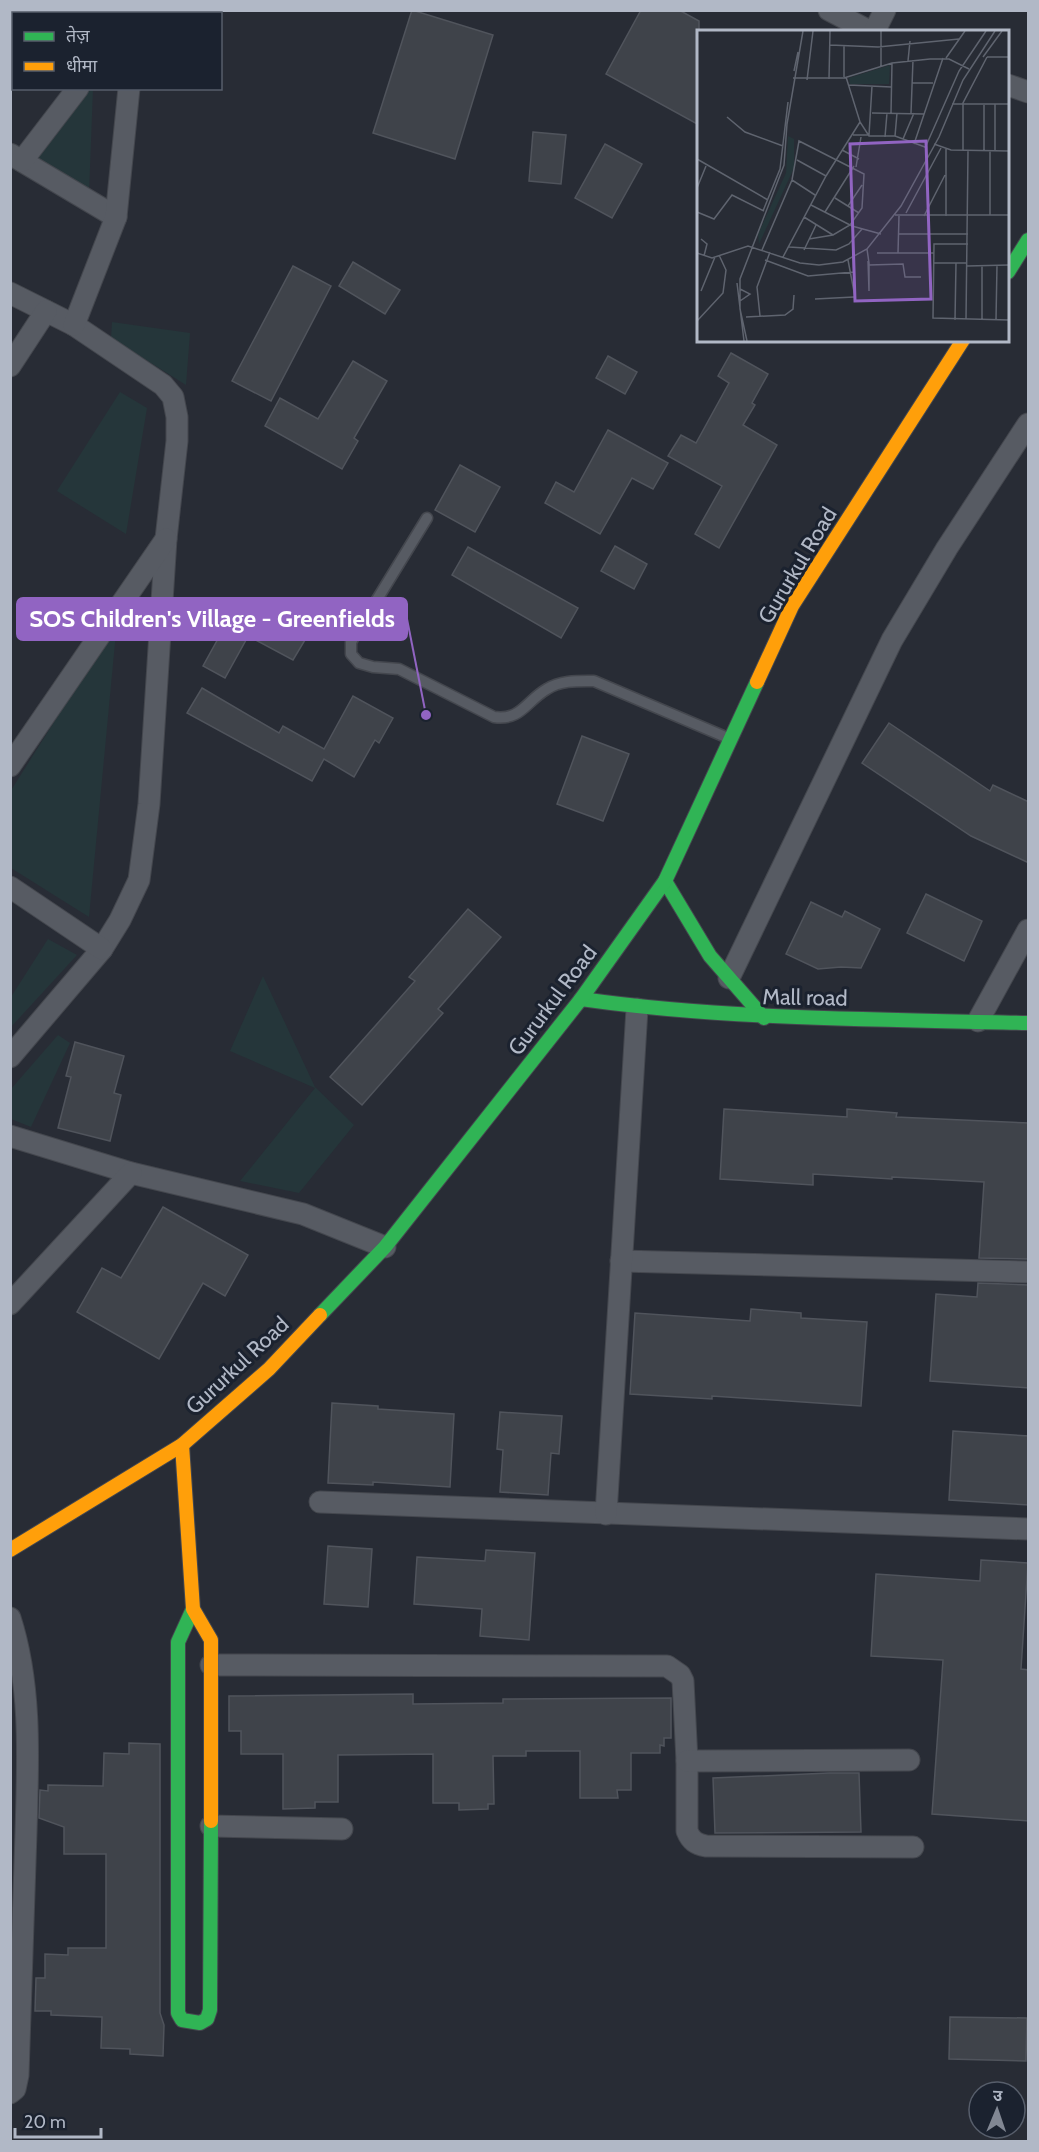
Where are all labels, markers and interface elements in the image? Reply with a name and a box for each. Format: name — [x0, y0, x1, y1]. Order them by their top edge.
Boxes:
legend — [12, 12, 222, 90]
text: तेज़ — [66, 25, 90, 47]
inset map — [697, 30, 1009, 342]
text: धीमा — [66, 55, 97, 77]
street label: Gururkul Road — [752, 502, 843, 628]
callout: SOS Children's Village - Greenfields — [17, 598, 407, 640]
text: SOS Children's Village - Greenfields — [29, 604, 395, 633]
street label: Gururkul Road — [502, 940, 603, 1061]
street label: Mall road — [762, 983, 848, 1012]
street label: Gururkul Road — [180, 1311, 294, 1420]
north arrow — [967, 2080, 1027, 2140]
text: उ — [992, 2086, 1003, 2105]
scale bar — [15, 2101, 100, 2139]
text: 20 m — [24, 2111, 66, 2133]

